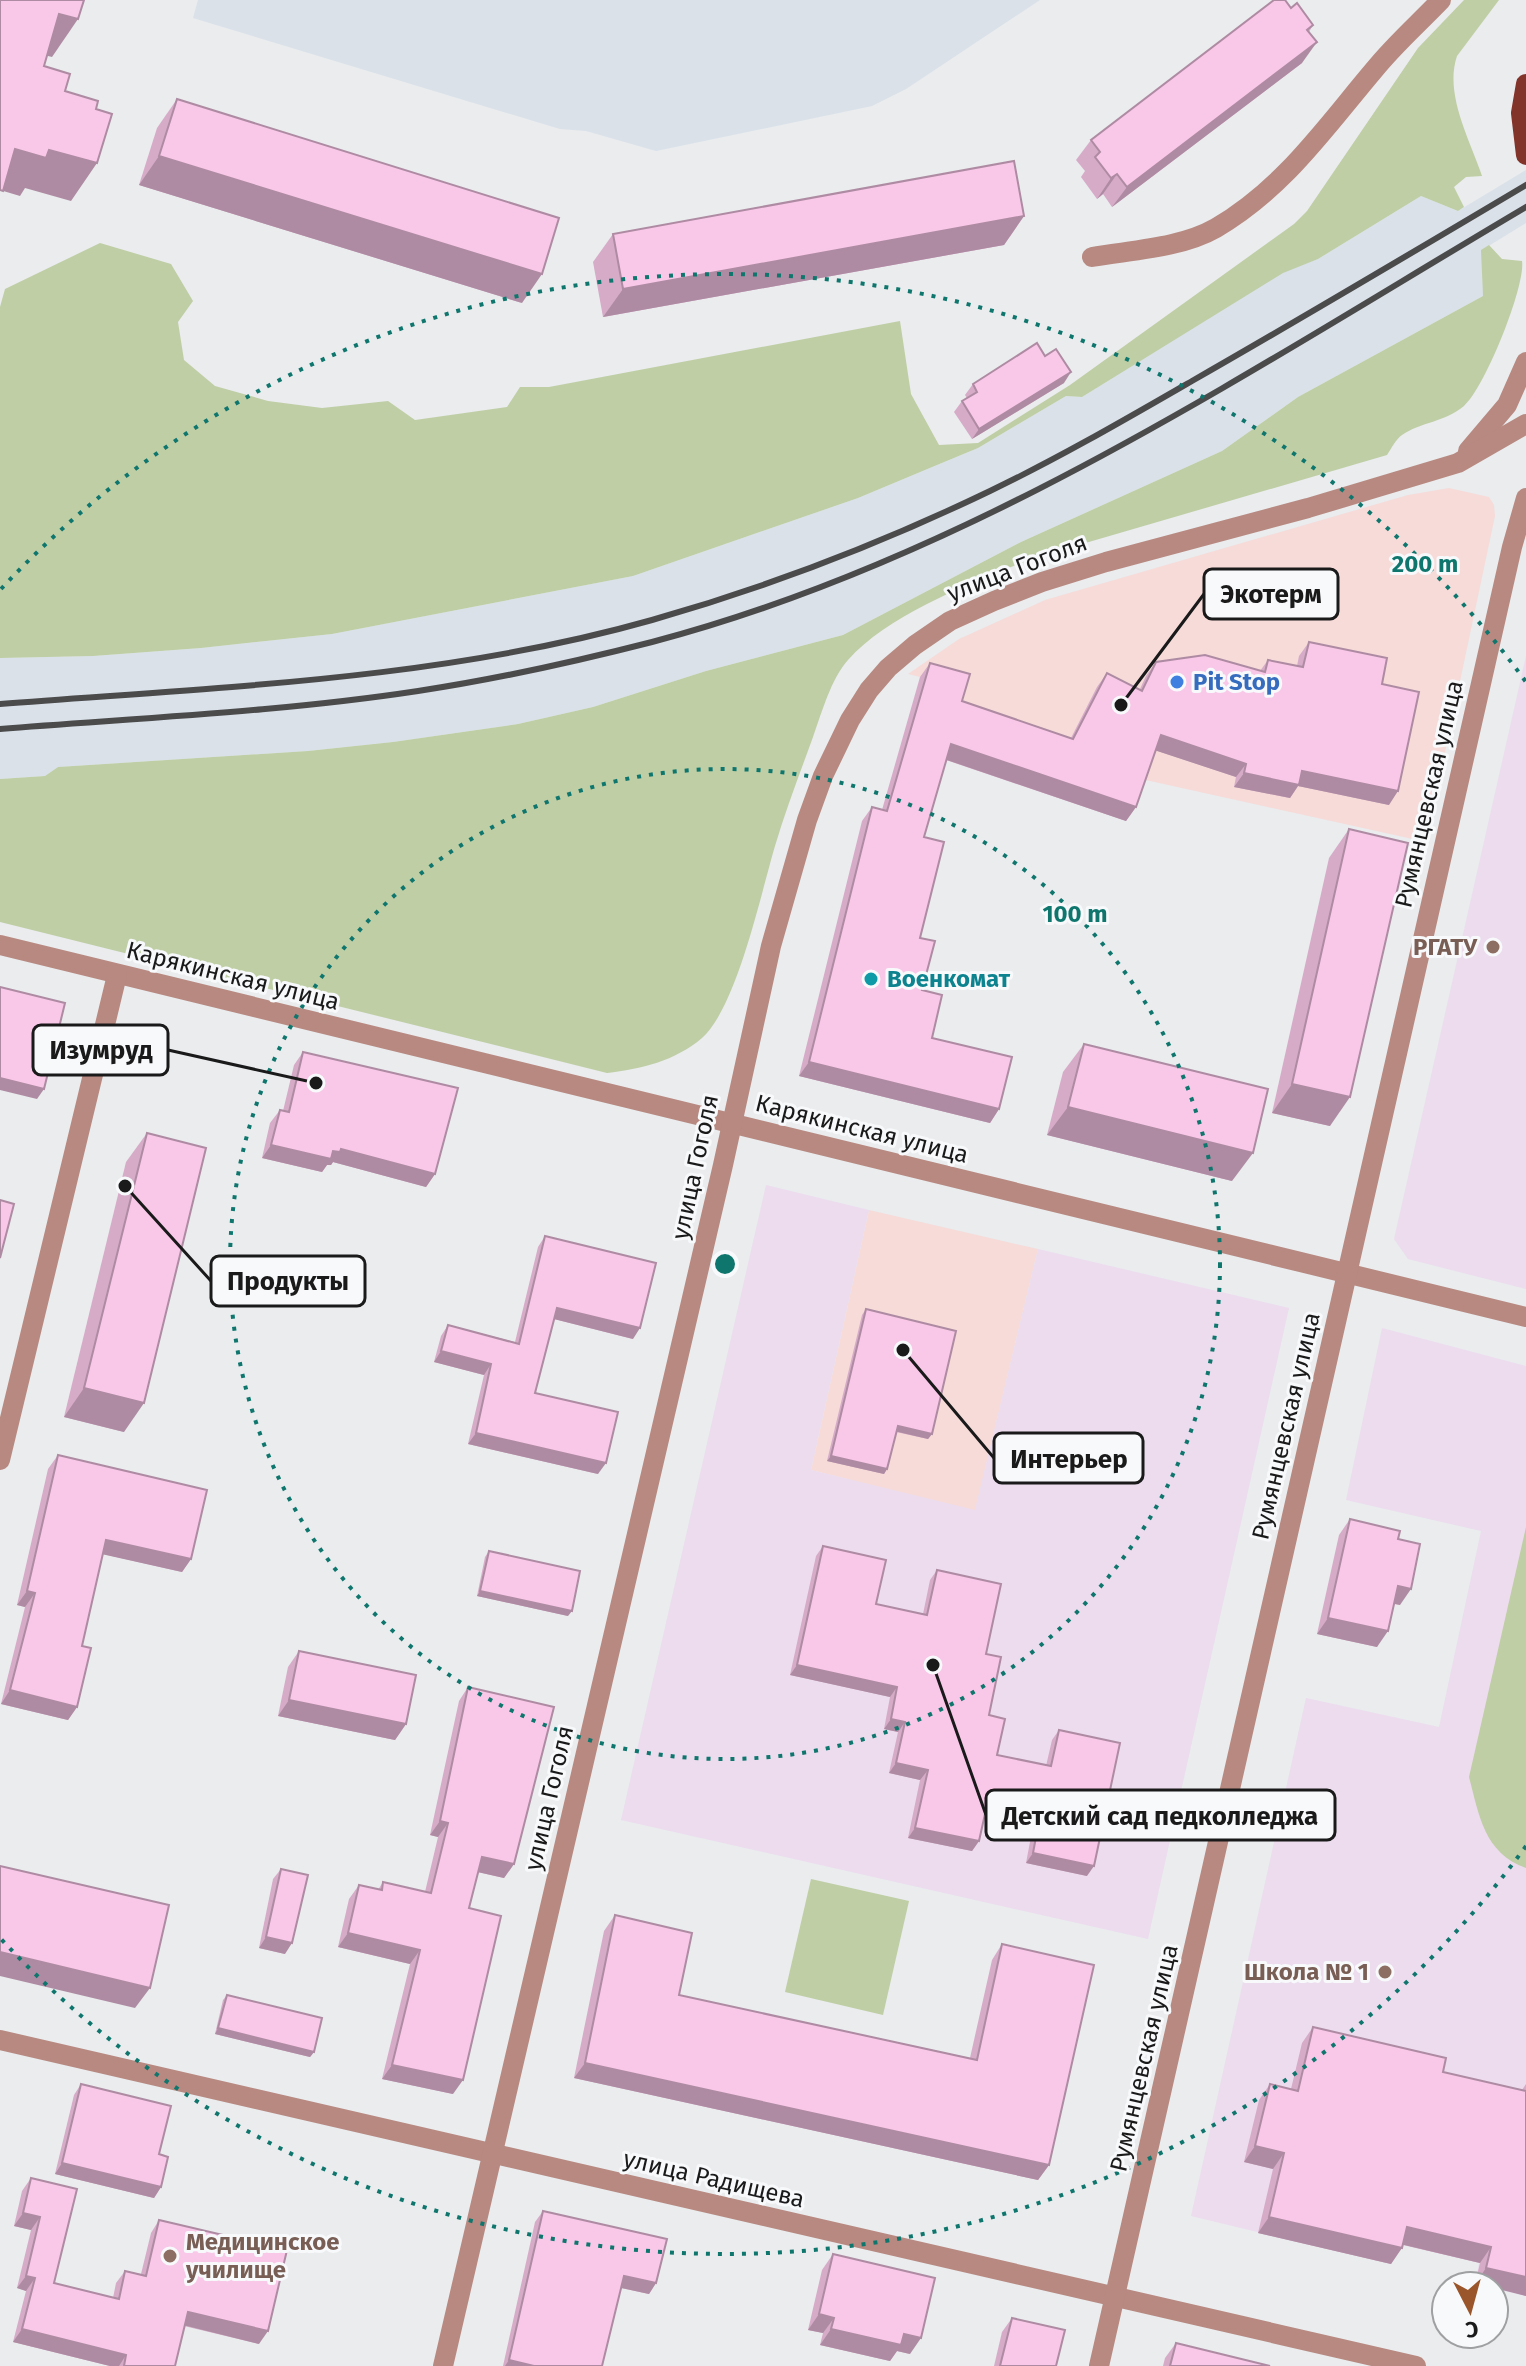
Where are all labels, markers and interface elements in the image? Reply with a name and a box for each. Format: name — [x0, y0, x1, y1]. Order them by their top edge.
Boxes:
street label: улица Гоголя — [943, 528, 1091, 608]
text: 200 m — [1392, 550, 1458, 578]
callout: Экотерм — [1204, 569, 1338, 619]
text: Экотерм — [1220, 579, 1322, 610]
place label: Pit Stop — [1193, 668, 1280, 696]
marker: Pit Stop — [1168, 673, 1186, 691]
street label: Румянцевская улица — [1389, 678, 1469, 910]
text: 100 m — [1042, 900, 1108, 928]
place label: РГАТУ — [1413, 933, 1478, 961]
street label: Карякинская улица — [124, 936, 342, 1016]
marker: РГАТУ — [1484, 938, 1502, 956]
place label: Военкомат — [887, 965, 1011, 993]
marker: Военкомат — [862, 970, 880, 988]
callout: Изумруд — [33, 1025, 168, 1075]
text: Изумруд — [49, 1035, 153, 1066]
street label: Карякинская улица — [753, 1089, 971, 1169]
street label: улица Гоголя — [666, 1092, 724, 1242]
centre of rings — [711, 1250, 739, 1278]
callout: Продукты — [211, 1256, 365, 1306]
text: Продукты — [227, 1266, 349, 1297]
street label: Румянцевская улица — [1246, 1310, 1326, 1542]
callout: Интерьер — [994, 1433, 1143, 1483]
text: Интерьер — [1010, 1444, 1128, 1475]
street label: улица Гоголя — [519, 1723, 579, 1873]
callout: Детский сад педколледжа — [986, 1790, 1335, 1840]
text: Детский сад педколледжа — [1001, 1801, 1318, 1832]
street label: Румянцевская улица — [1104, 1942, 1184, 2174]
place label: Школа № 1 — [1244, 1958, 1369, 1986]
marker: Школа № 1 — [1376, 1963, 1394, 1981]
street label: улица Радищева — [621, 2145, 807, 2213]
place label: Медицинское училище — [185, 2228, 339, 2284]
marker: Медицинское училище — [161, 2247, 179, 2265]
north arrow — [1430, 2270, 1510, 2350]
text: С — [1464, 2315, 1480, 2344]

